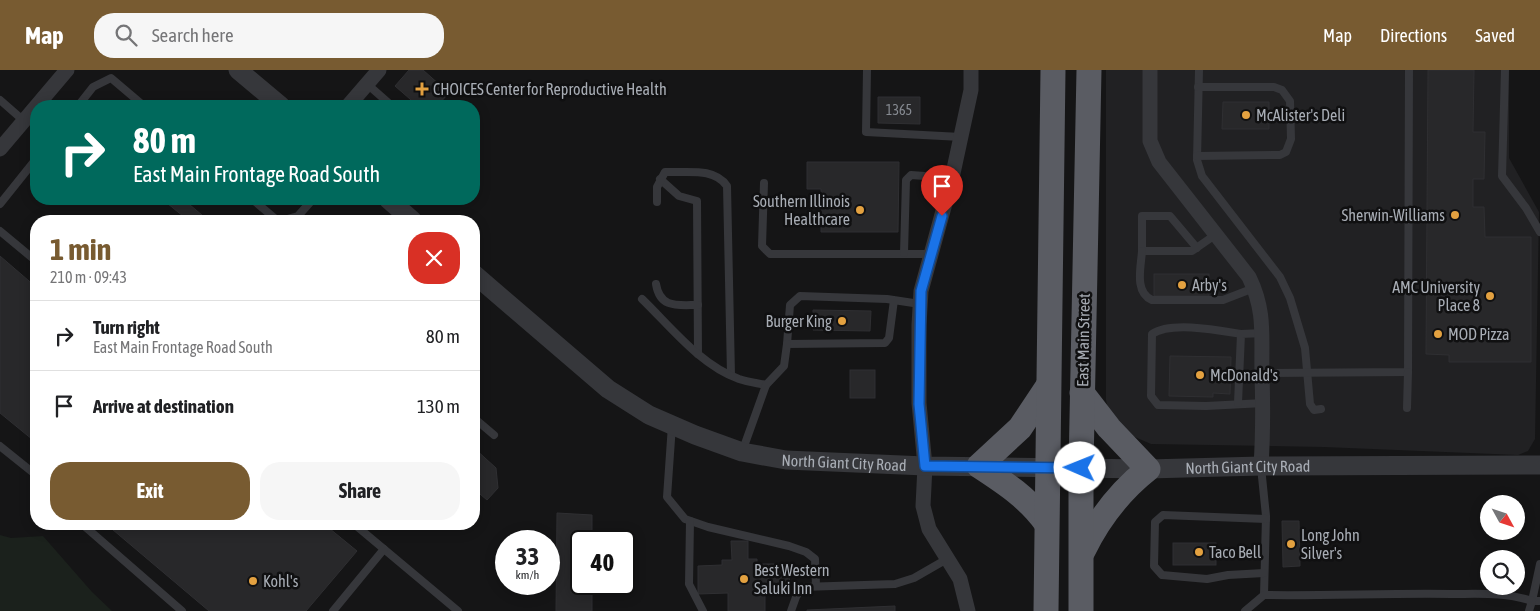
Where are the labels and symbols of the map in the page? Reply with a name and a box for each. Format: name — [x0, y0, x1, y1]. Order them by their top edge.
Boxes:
place label: CHOICES Center for Reproductive Health — [433, 80, 667, 99]
marker: CHOICES Center for Reproductive Health — [415, 82, 429, 96]
house number: 1365 — [886, 102, 912, 118]
place label: McAlister's Deli — [1256, 106, 1345, 124]
marker: McAlister's Deli — [1240, 109, 1252, 121]
pin — [921, 165, 963, 216]
place label: Southern Illinois Healthcare — [753, 192, 850, 228]
marker: Southern Illinois Healthcare — [854, 204, 866, 216]
place label: Sherwin-Williams — [1341, 206, 1445, 224]
marker: Sherwin-Williams — [1449, 209, 1461, 221]
place label: Arby's — [1192, 276, 1227, 295]
place label: AMC University Place 8 — [1392, 278, 1480, 314]
marker: Arby's — [1176, 279, 1188, 291]
marker: AMC University Place 8 — [1484, 290, 1496, 302]
street label: East Main Street — [1073, 293, 1093, 387]
place label: Burger King — [766, 312, 832, 331]
marker: Burger King — [836, 315, 848, 327]
place label: MOD Pizza — [1448, 325, 1509, 343]
marker: MOD Pizza — [1432, 328, 1444, 340]
place label: McDonald's — [1210, 366, 1279, 384]
marker: McDonald's — [1194, 369, 1206, 381]
position arrow — [1053, 441, 1105, 493]
street label: North Giant City Road — [781, 451, 907, 474]
street label: North Giant City Road — [1185, 457, 1310, 477]
north arrow — [1480, 495, 1525, 540]
place label: Long John Silver's — [1301, 526, 1360, 562]
speed limit sign: 40 — [570, 530, 635, 595]
marker: Long John Silver's — [1285, 538, 1297, 550]
place label: Taco Bell — [1209, 543, 1262, 561]
marker: Taco Bell — [1193, 546, 1205, 558]
place label: Best Western Saluki Inn — [754, 561, 830, 597]
place label: Kohl's — [263, 572, 299, 590]
marker: Best Western Saluki Inn — [738, 573, 750, 585]
marker: Kohl's — [247, 575, 259, 587]

